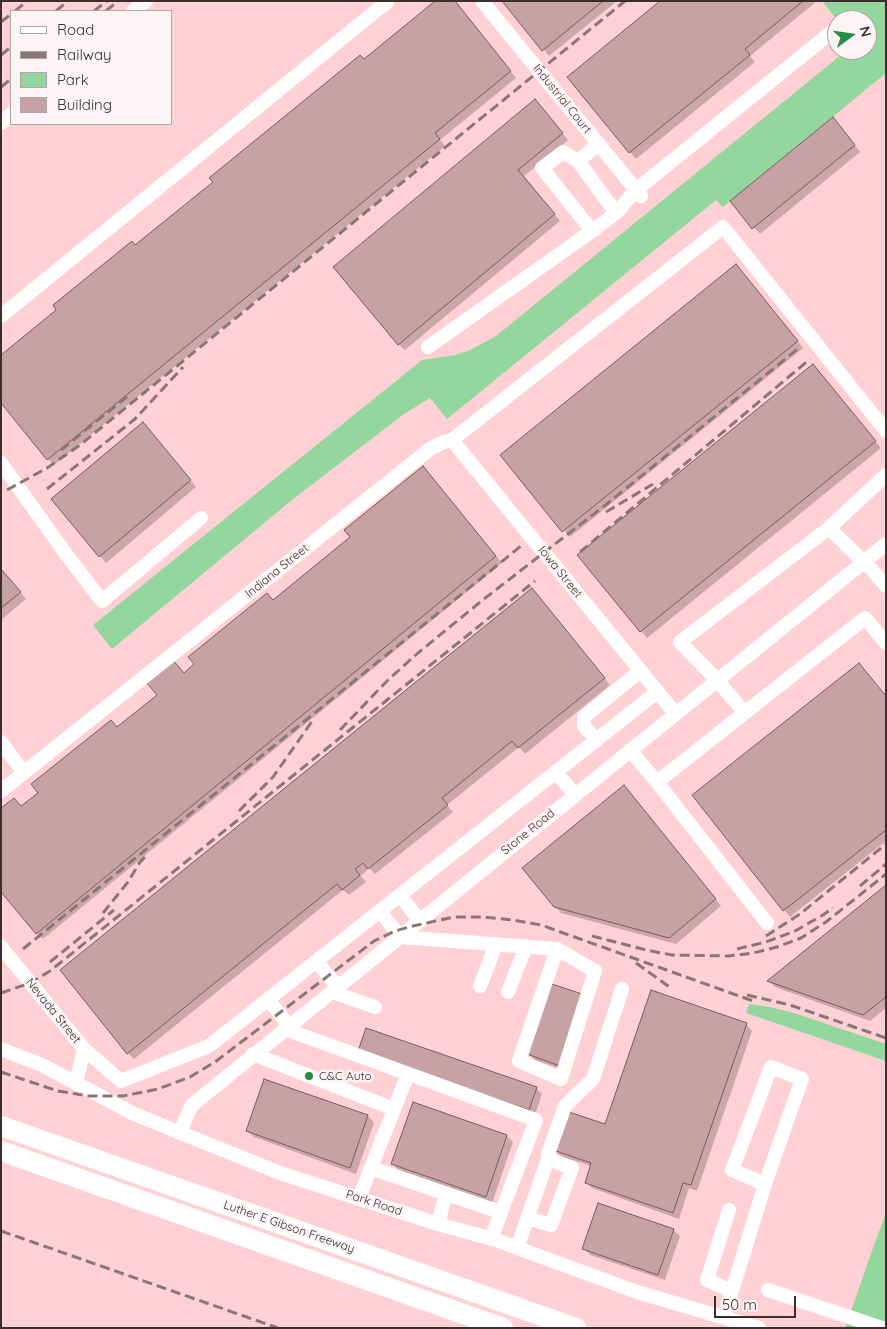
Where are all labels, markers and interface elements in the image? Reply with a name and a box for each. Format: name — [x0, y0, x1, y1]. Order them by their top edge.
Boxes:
legend — [10, 10, 172, 125]
north arrow — [827, 10, 877, 60]
text: Road — [57, 20, 94, 39]
text: N — [856, 24, 876, 39]
text: Railway — [57, 45, 112, 64]
street label: Industrial Court — [530, 61, 594, 137]
text: Park — [57, 70, 89, 89]
text: Building — [57, 95, 112, 114]
street label: Indiana Street — [242, 541, 312, 601]
street label: Iowa Street — [535, 543, 585, 601]
street label: Stone Road — [498, 806, 558, 858]
street label: Nevada Street — [22, 976, 84, 1046]
place label: C&C Auto — [319, 1069, 372, 1083]
marker: C&C Auto — [303, 1070, 315, 1082]
street label: Park Road — [344, 1187, 404, 1219]
street label: Luther E Gibson Freeway — [221, 1198, 357, 1256]
scale bar — [717, 1286, 800, 1318]
text: 50 m — [722, 1295, 757, 1314]

